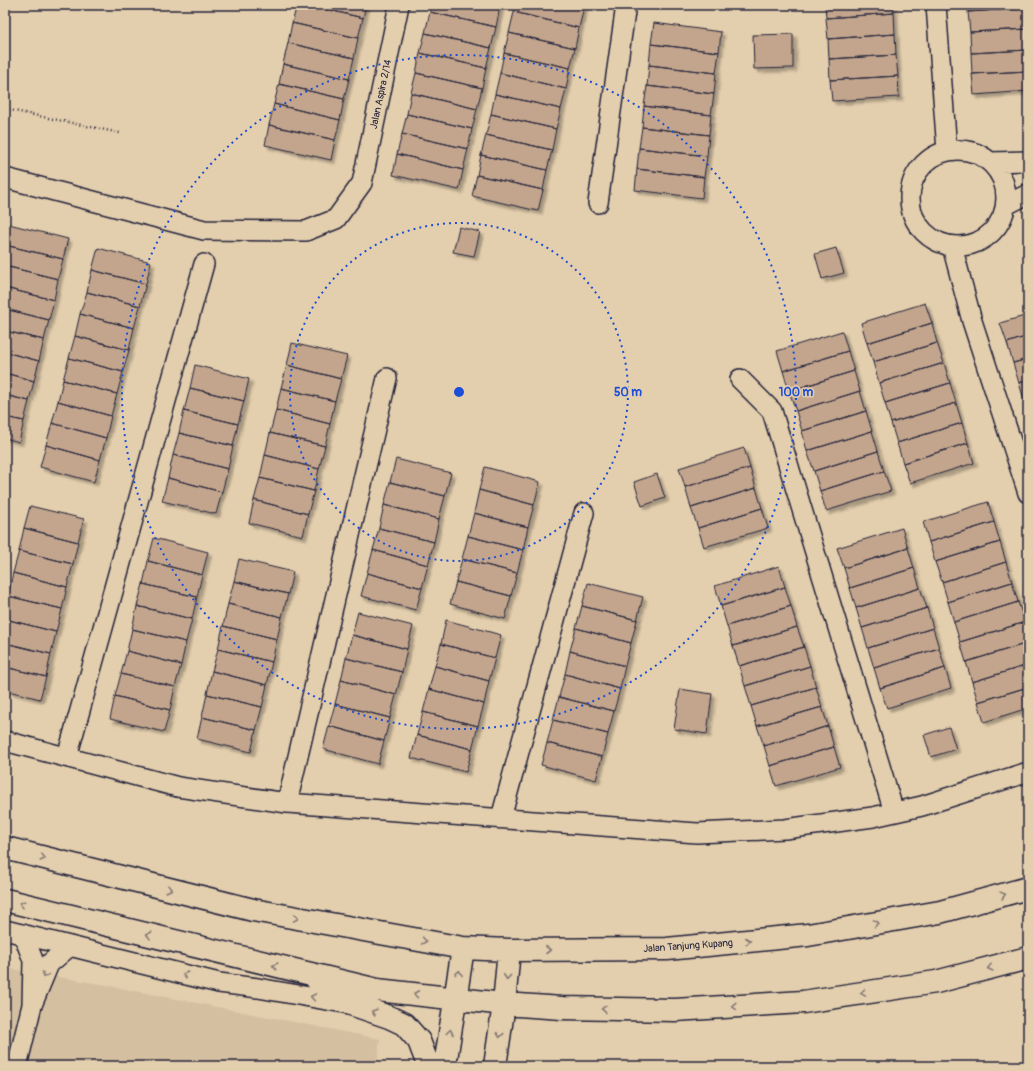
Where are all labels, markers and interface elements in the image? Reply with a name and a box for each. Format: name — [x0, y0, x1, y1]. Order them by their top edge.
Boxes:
street label: Jalan Aspira 2/14 — [368, 58, 394, 130]
centre of rings — [452, 385, 466, 399]
text: 50 m — [614, 385, 642, 400]
text: 100 m — [779, 385, 814, 400]
one-way arrow — [40, 853, 46, 861]
one-way arrow — [166, 885, 172, 893]
one-way arrow — [999, 891, 1006, 900]
one-way arrow — [19, 900, 26, 909]
one-way arrow — [293, 913, 299, 922]
one-way arrow — [873, 919, 880, 928]
one-way arrow — [145, 931, 152, 939]
one-way arrow — [421, 936, 427, 945]
street label: Jalan Tanjung Kupang — [643, 937, 733, 955]
one-way arrow — [745, 937, 751, 946]
one-way arrow — [545, 945, 551, 954]
one-way arrow — [272, 962, 278, 970]
one-way arrow — [987, 963, 994, 972]
one-way arrow — [454, 970, 462, 976]
one-way arrow — [41, 971, 49, 978]
one-way arrow — [182, 971, 188, 979]
one-way arrow — [502, 974, 511, 980]
one-way arrow — [860, 988, 866, 997]
one-way arrow — [413, 990, 419, 999]
one-way arrow — [310, 993, 316, 1002]
one-way arrow — [731, 1002, 737, 1011]
one-way arrow — [601, 1005, 607, 1013]
one-way arrow — [371, 1008, 378, 1016]
one-way arrow — [445, 1029, 454, 1036]
one-way arrow — [496, 1032, 504, 1038]

